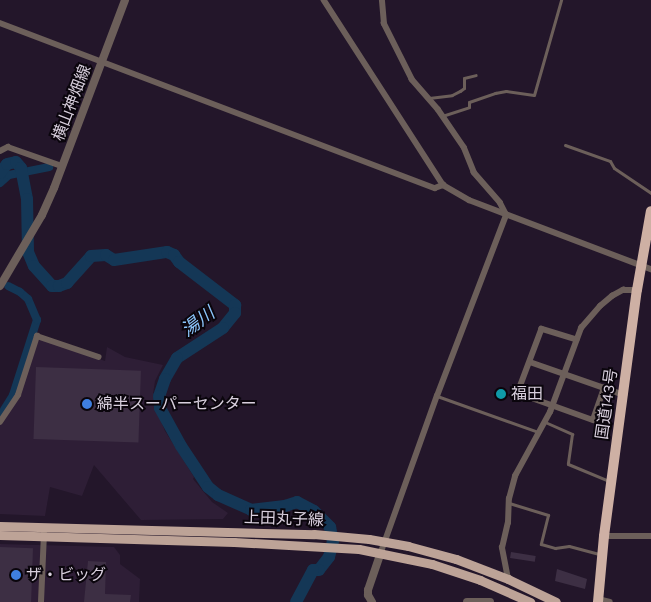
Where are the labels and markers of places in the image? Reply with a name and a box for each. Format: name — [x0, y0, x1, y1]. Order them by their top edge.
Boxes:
place label: 福田 — [511, 384, 543, 404]
marker: 福田 — [495, 388, 507, 400]
place label: 綿半スーパーセンター — [97, 394, 257, 414]
marker: 綿半スーパーセンター — [81, 398, 93, 410]
place label: ザ・ビッグ — [26, 565, 106, 585]
marker: ザ・ビッグ — [10, 569, 22, 581]

